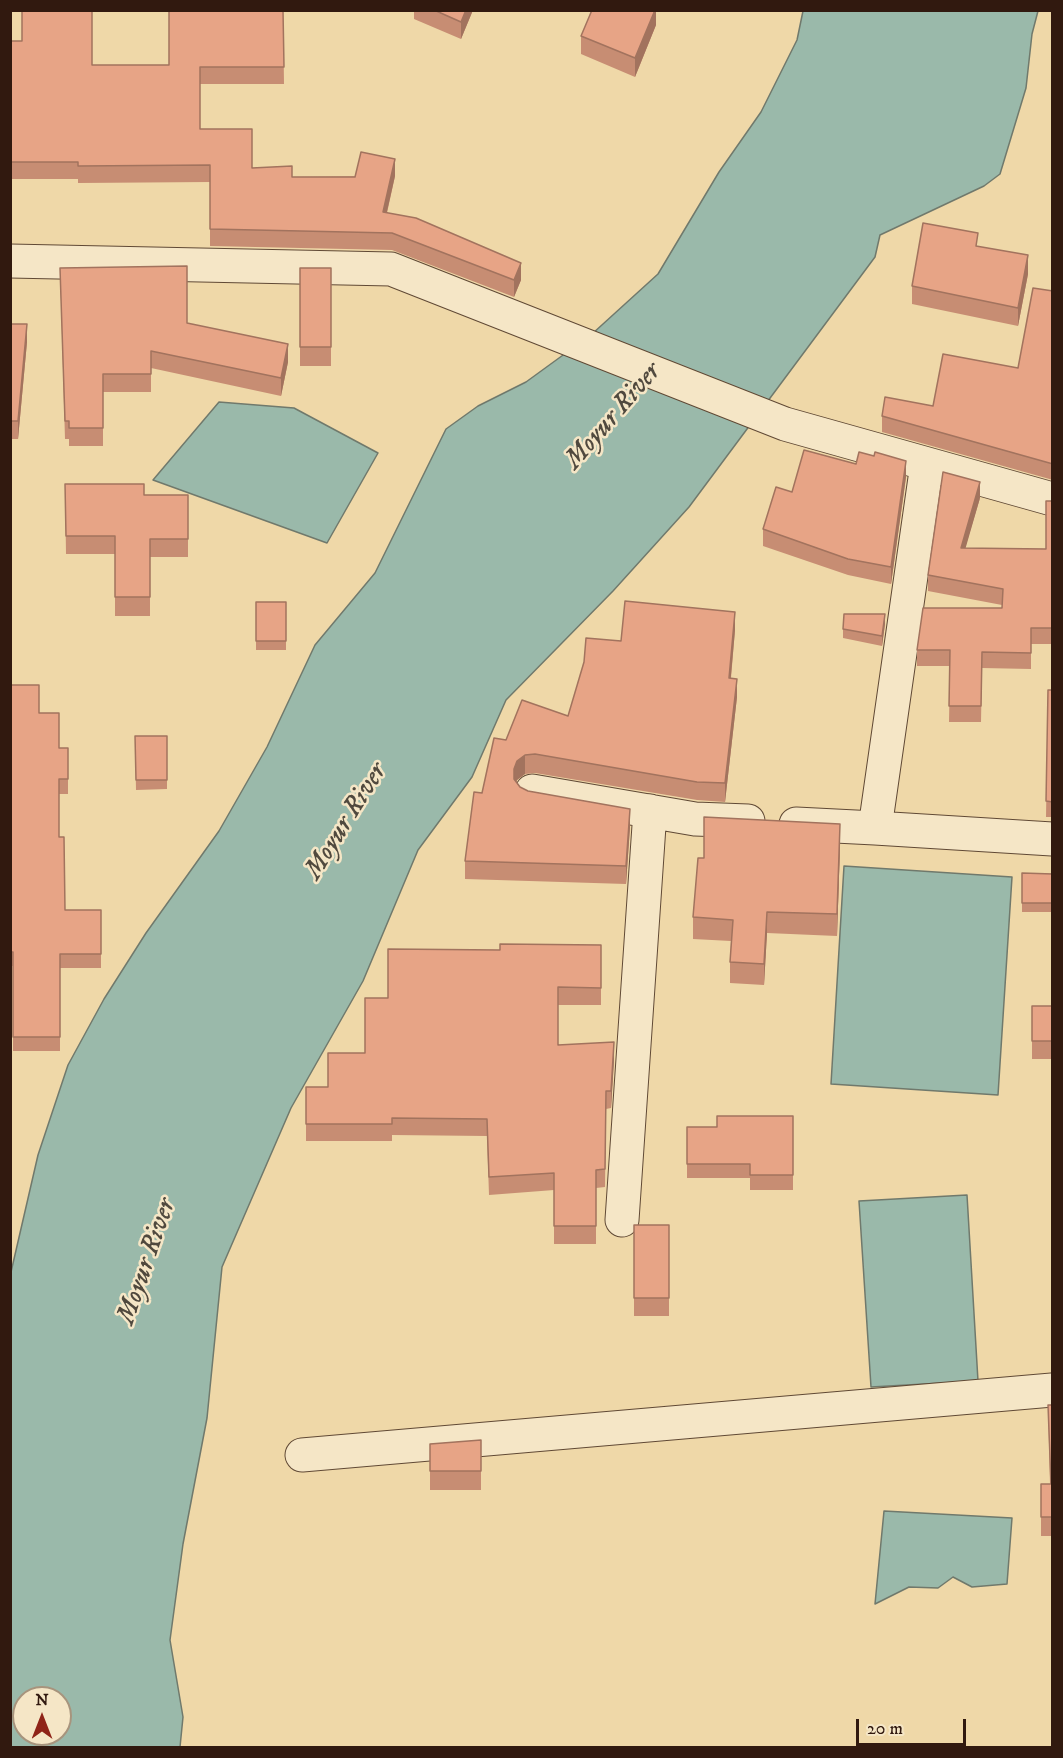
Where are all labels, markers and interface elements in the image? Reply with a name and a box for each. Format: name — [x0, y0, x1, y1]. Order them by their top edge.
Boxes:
water label: Moyur River — [559, 357, 669, 477]
water label: Moyur River — [299, 758, 395, 886]
water label: Moyur River — [111, 1195, 185, 1329]
north arrow — [12, 1686, 72, 1746]
text: N — [35, 1690, 49, 1710]
scale bar — [859, 1707, 968, 1745]
text: 20 m — [867, 1718, 903, 1740]

